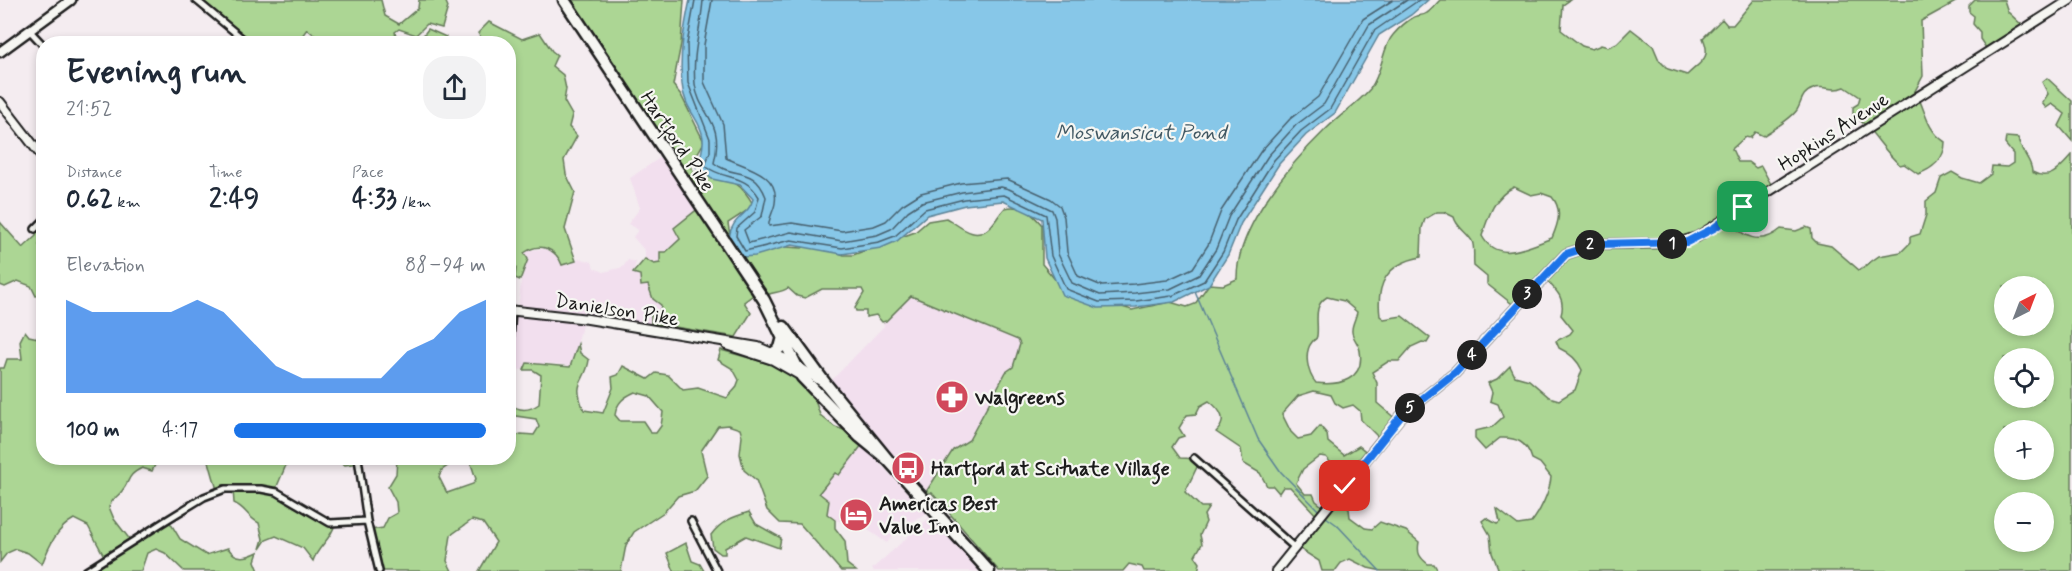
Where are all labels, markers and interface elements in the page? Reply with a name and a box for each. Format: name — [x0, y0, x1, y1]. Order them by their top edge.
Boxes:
text: Evening run — [66, 51, 246, 95]
button: share — [423, 56, 486, 119]
street label: Hartford Pike — [631, 86, 720, 199]
street label: Hopkins Avenue — [1773, 86, 1894, 178]
text: 21:52 — [66, 96, 112, 123]
water label: Moswansicut Pond — [1056, 119, 1229, 147]
text: Distance — [66, 162, 122, 183]
text: Time — [209, 162, 243, 183]
text: Pace — [352, 162, 384, 183]
pin — [1717, 181, 1768, 232]
text: 0.62 — [66, 183, 113, 217]
text: 2:49 — [209, 183, 259, 217]
text: 4:33 — [352, 183, 397, 217]
icon: arrive — [1726, 190, 1759, 223]
text: km — [113, 192, 141, 213]
text: /km — [397, 192, 431, 213]
pin: 1 — [1657, 229, 1687, 259]
pin: 2 — [1575, 230, 1605, 260]
text: 1 — [1668, 233, 1676, 254]
text: 2 — [1586, 234, 1594, 255]
text: Elevation — [66, 252, 145, 279]
text: 88–94 m — [405, 252, 486, 279]
north arrow — [1994, 276, 2054, 336]
map controls — [1994, 276, 2054, 552]
pin: 3 — [1512, 279, 1542, 309]
text: 3 — [1523, 283, 1531, 304]
street label: Danielson Pike — [553, 287, 680, 334]
pin: 4 — [1457, 340, 1487, 370]
text: 4 — [1467, 344, 1477, 365]
button: locate — [1994, 348, 2054, 408]
pharmacy icon: Walgreens — [934, 379, 970, 415]
place label: Walgreens — [974, 385, 1065, 414]
pin: 5 — [1395, 393, 1425, 423]
text: 5 — [1405, 397, 1415, 418]
text: 100 m — [66, 417, 120, 444]
text: 4:17 — [162, 417, 198, 444]
button: + — [1994, 420, 2054, 480]
bus stop icon: Hartford at Scituate Village — [890, 450, 926, 486]
place label: Hartford at Scituate Village — [931, 456, 1170, 485]
pin — [1319, 460, 1370, 511]
icon: check — [1328, 469, 1361, 502]
place label: Americas Best Value Inn — [879, 491, 998, 541]
button: − — [1994, 492, 2054, 552]
hotel icon: Americas Best Value Inn — [838, 497, 874, 533]

